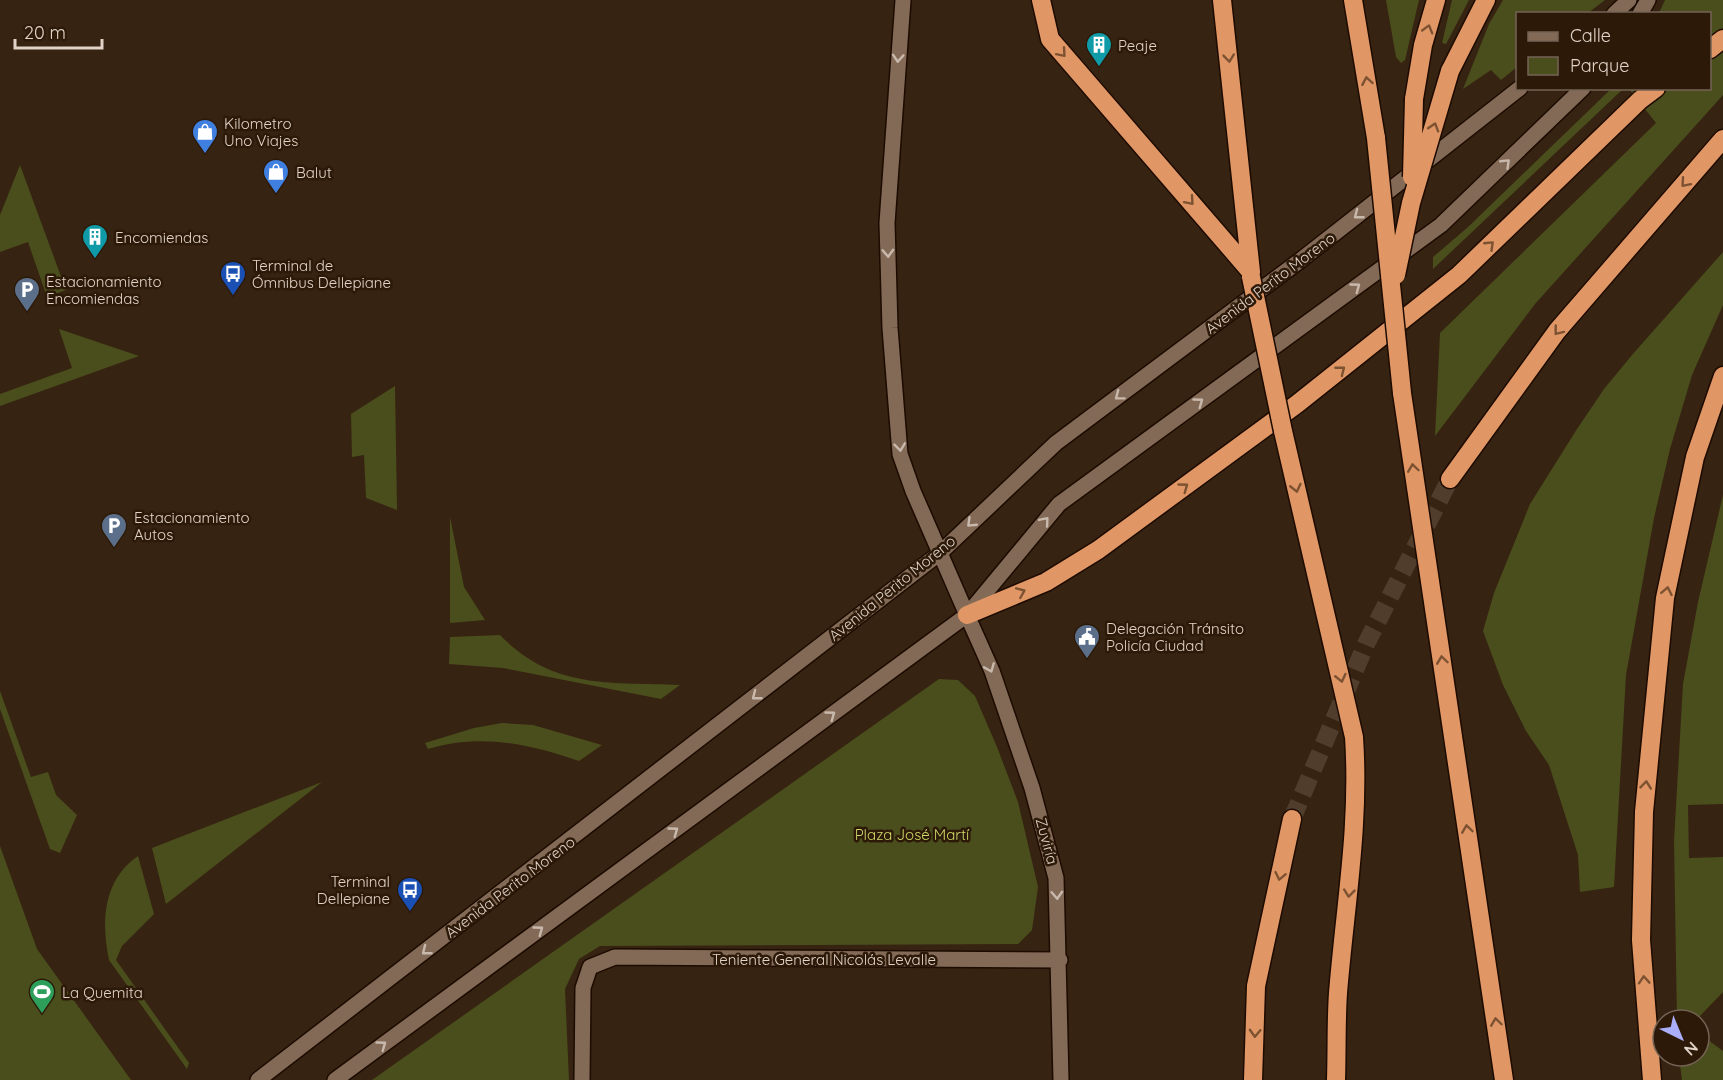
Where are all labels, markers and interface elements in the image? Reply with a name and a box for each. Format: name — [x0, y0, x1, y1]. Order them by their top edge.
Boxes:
scale bar — [15, 12, 102, 50]
legend — [1516, 12, 1711, 90]
text: 20 m — [24, 21, 66, 44]
one-way arrow — [1420, 24, 1433, 34]
text: Calle — [1570, 24, 1611, 47]
building icon: Peaje — [1084, 30, 1114, 68]
place label: Peaje — [1118, 36, 1157, 55]
one-way arrow — [1055, 46, 1066, 57]
one-way arrow — [892, 54, 905, 63]
one-way arrow — [1222, 54, 1235, 63]
text: Parque — [1570, 54, 1629, 77]
one-way arrow — [1361, 76, 1373, 85]
place label: Kilometro Uno Viajes — [224, 114, 298, 150]
shop icon: Kilometro Uno Viajes — [190, 117, 220, 155]
one-way arrow — [1427, 122, 1439, 133]
shop icon: Balut — [261, 157, 291, 195]
one-way arrow — [1499, 159, 1509, 170]
place label: Balut — [296, 163, 332, 182]
one-way arrow — [1681, 176, 1692, 187]
one-way arrow — [1182, 194, 1193, 205]
one-way arrow — [1354, 208, 1365, 219]
building icon: Encomiendas — [80, 222, 110, 260]
place label: Encomiendas — [115, 228, 208, 247]
street label: Avenida Perito Moreno — [1201, 228, 1339, 338]
one-way arrow — [1484, 241, 1494, 252]
one-way arrow — [882, 248, 894, 257]
place label: Terminal de Ómnibus Dellepiane — [252, 256, 391, 292]
bus stop icon: Terminal de Ómnibus Dellepiane — [218, 259, 248, 297]
place label: Estacionamiento Encomiendas — [46, 272, 162, 308]
parking icon: Estacionamiento Encomiendas — [12, 275, 42, 313]
one-way arrow — [1350, 284, 1361, 295]
one-way arrow — [1554, 324, 1565, 335]
one-way arrow — [1334, 366, 1345, 377]
one-way arrow — [1114, 389, 1125, 400]
one-way arrow — [1192, 398, 1203, 409]
one-way arrow — [893, 443, 905, 452]
one-way arrow — [1407, 463, 1419, 472]
one-way arrow — [1178, 483, 1189, 494]
one-way arrow — [1289, 483, 1302, 493]
place label: Estacionamiento Autos — [134, 508, 250, 544]
parking icon: Estacionamiento Autos — [99, 511, 129, 549]
one-way arrow — [968, 516, 978, 527]
one-way arrow — [1038, 517, 1049, 528]
street label: Avenida Perito Moreno — [825, 531, 959, 645]
one-way arrow — [1015, 587, 1026, 599]
one-way arrow — [1660, 587, 1673, 597]
place label: Delegación Tránsito Policía Ciudad — [1106, 619, 1244, 655]
public building icon: Delegación Tránsito Policía Ciudad — [1072, 622, 1102, 660]
one-way arrow — [1436, 656, 1448, 665]
one-way arrow — [983, 662, 995, 673]
one-way arrow — [1333, 673, 1346, 683]
one-way arrow — [752, 688, 763, 699]
one-way arrow — [824, 711, 835, 722]
one-way arrow — [1639, 781, 1652, 790]
street label: Zuviría — [1032, 816, 1062, 866]
park label: Plaza José Martí — [855, 825, 970, 844]
one-way arrow — [1461, 825, 1473, 834]
one-way arrow — [667, 827, 678, 838]
street label: Avenida Perito Moreno — [441, 832, 579, 942]
one-way arrow — [1274, 871, 1287, 881]
place label: Terminal Dellepiane — [317, 872, 390, 908]
bus stop icon: Terminal Dellepiane — [395, 875, 425, 913]
one-way arrow — [1343, 889, 1356, 898]
one-way arrow — [1051, 890, 1064, 899]
one-way arrow — [532, 926, 543, 937]
one-way arrow — [422, 943, 433, 954]
street label: Teniente General Nicolás Levalle — [712, 950, 936, 969]
one-way arrow — [1638, 975, 1651, 984]
sports icon: La Quemita — [27, 977, 57, 1015]
place label: La Quemita — [62, 983, 143, 1002]
north arrow — [1651, 1008, 1711, 1068]
one-way arrow — [1490, 1018, 1502, 1027]
one-way arrow — [1249, 1029, 1261, 1038]
text: N — [1680, 1038, 1702, 1060]
one-way arrow — [375, 1042, 386, 1053]

